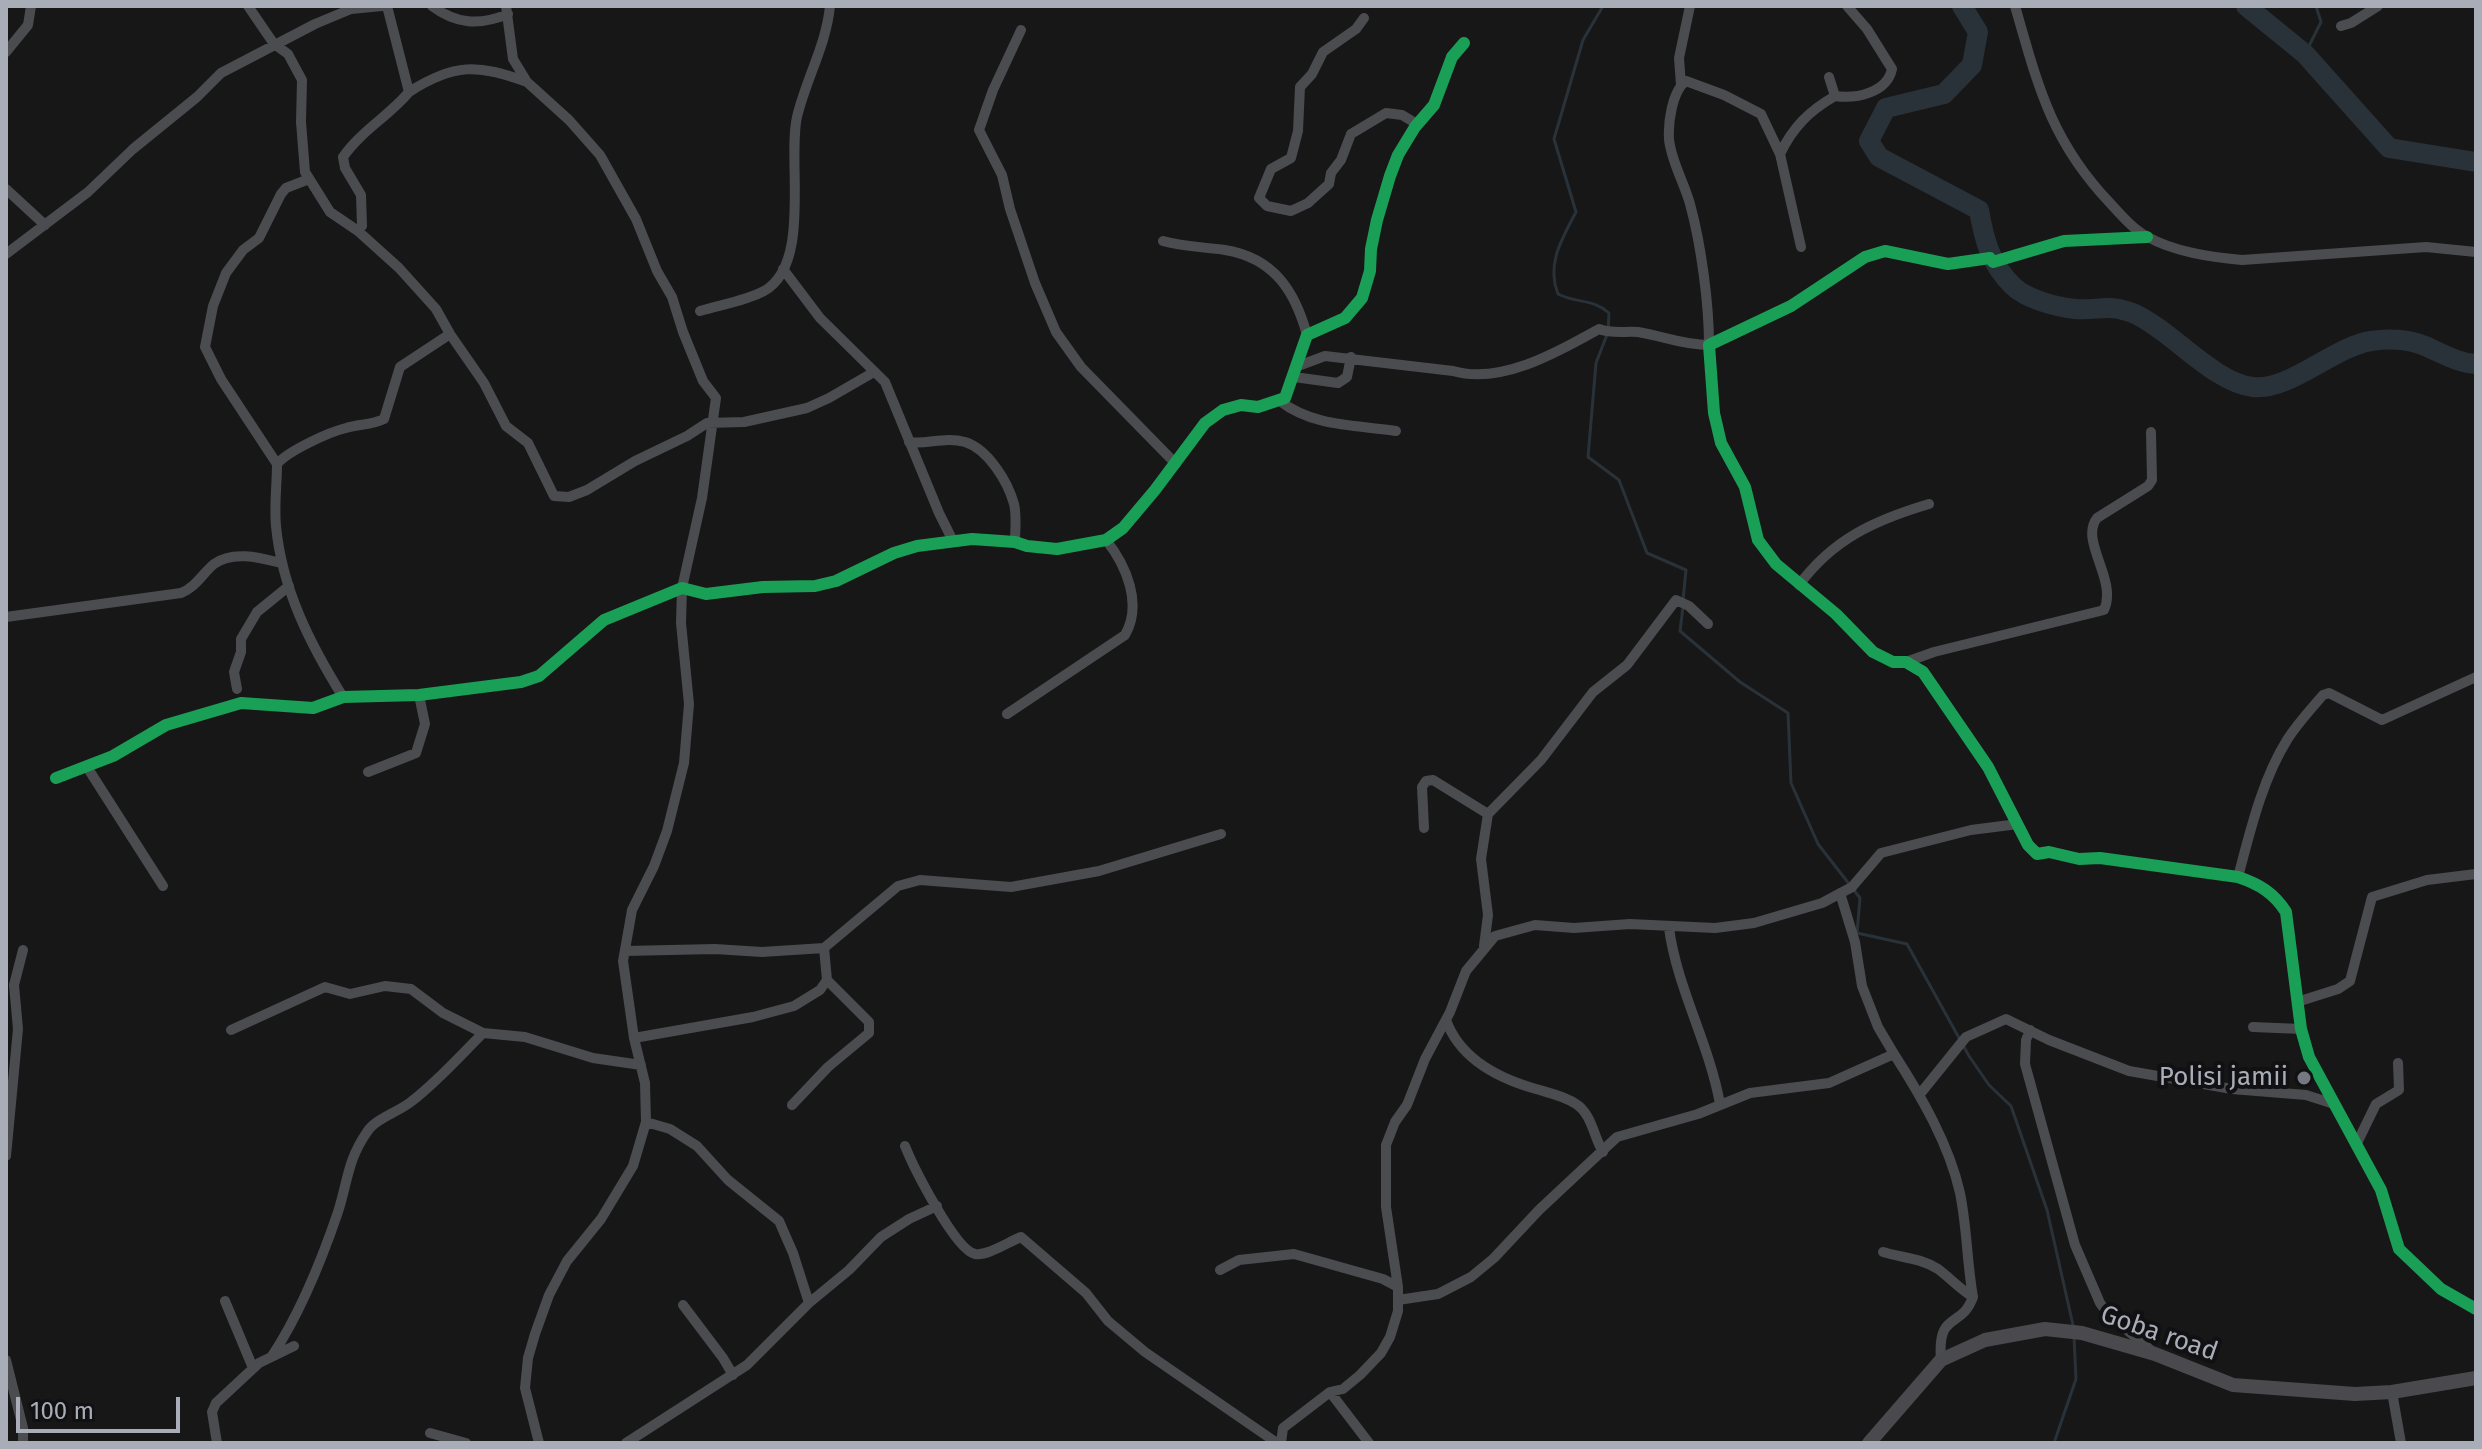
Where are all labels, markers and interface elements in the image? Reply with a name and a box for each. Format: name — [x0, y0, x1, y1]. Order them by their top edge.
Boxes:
place label: Polisi jamii — [2159, 1062, 2288, 1094]
marker: Polisi jamii — [2295, 1069, 2313, 1087]
street label: Goba road — [2096, 1299, 2222, 1369]
scale bar — [20, 1381, 184, 1431]
text: 100 m — [30, 1397, 94, 1425]

